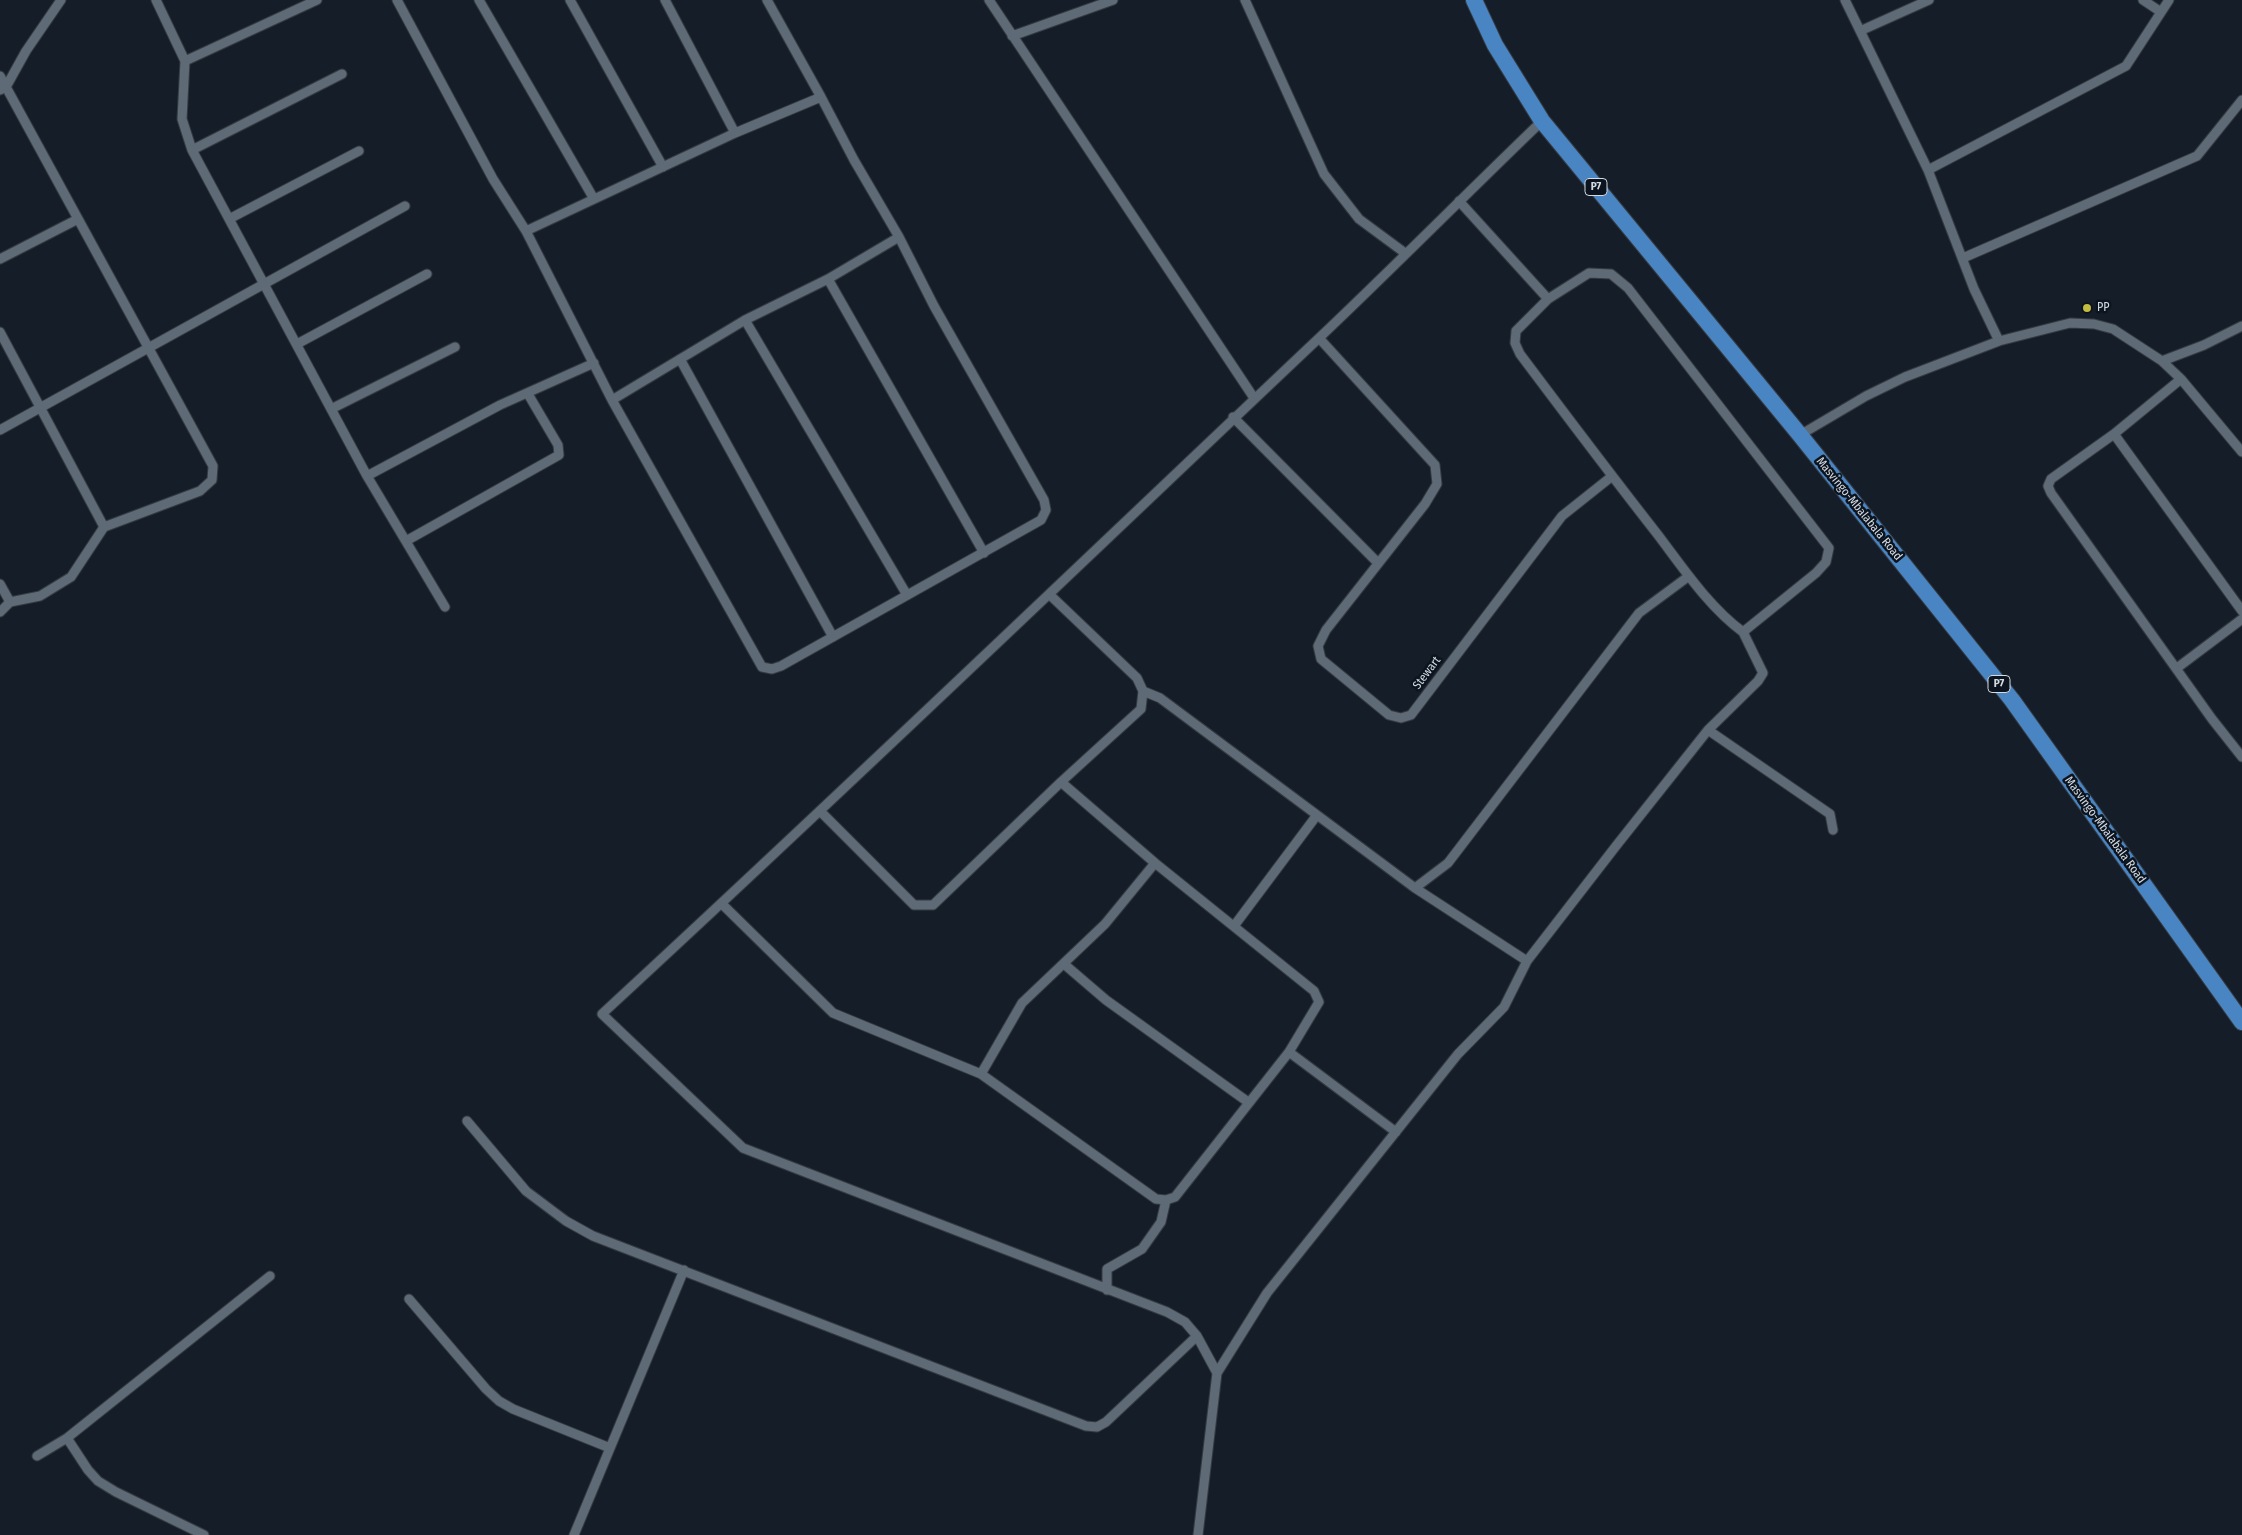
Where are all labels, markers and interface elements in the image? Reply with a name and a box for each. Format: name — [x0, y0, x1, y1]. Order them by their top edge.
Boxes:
road number: P7 — [1585, 178, 1607, 196]
place label: PP — [2097, 301, 2110, 315]
marker: PP — [2081, 302, 2093, 314]
street label: Masvingo-Mbalabala Road — [1813, 455, 1905, 563]
street label: Stewart — [1410, 654, 1444, 692]
road number: P7 — [1988, 676, 2010, 692]
street label: Masvingo-Mbalabala Road — [2061, 774, 2149, 886]

